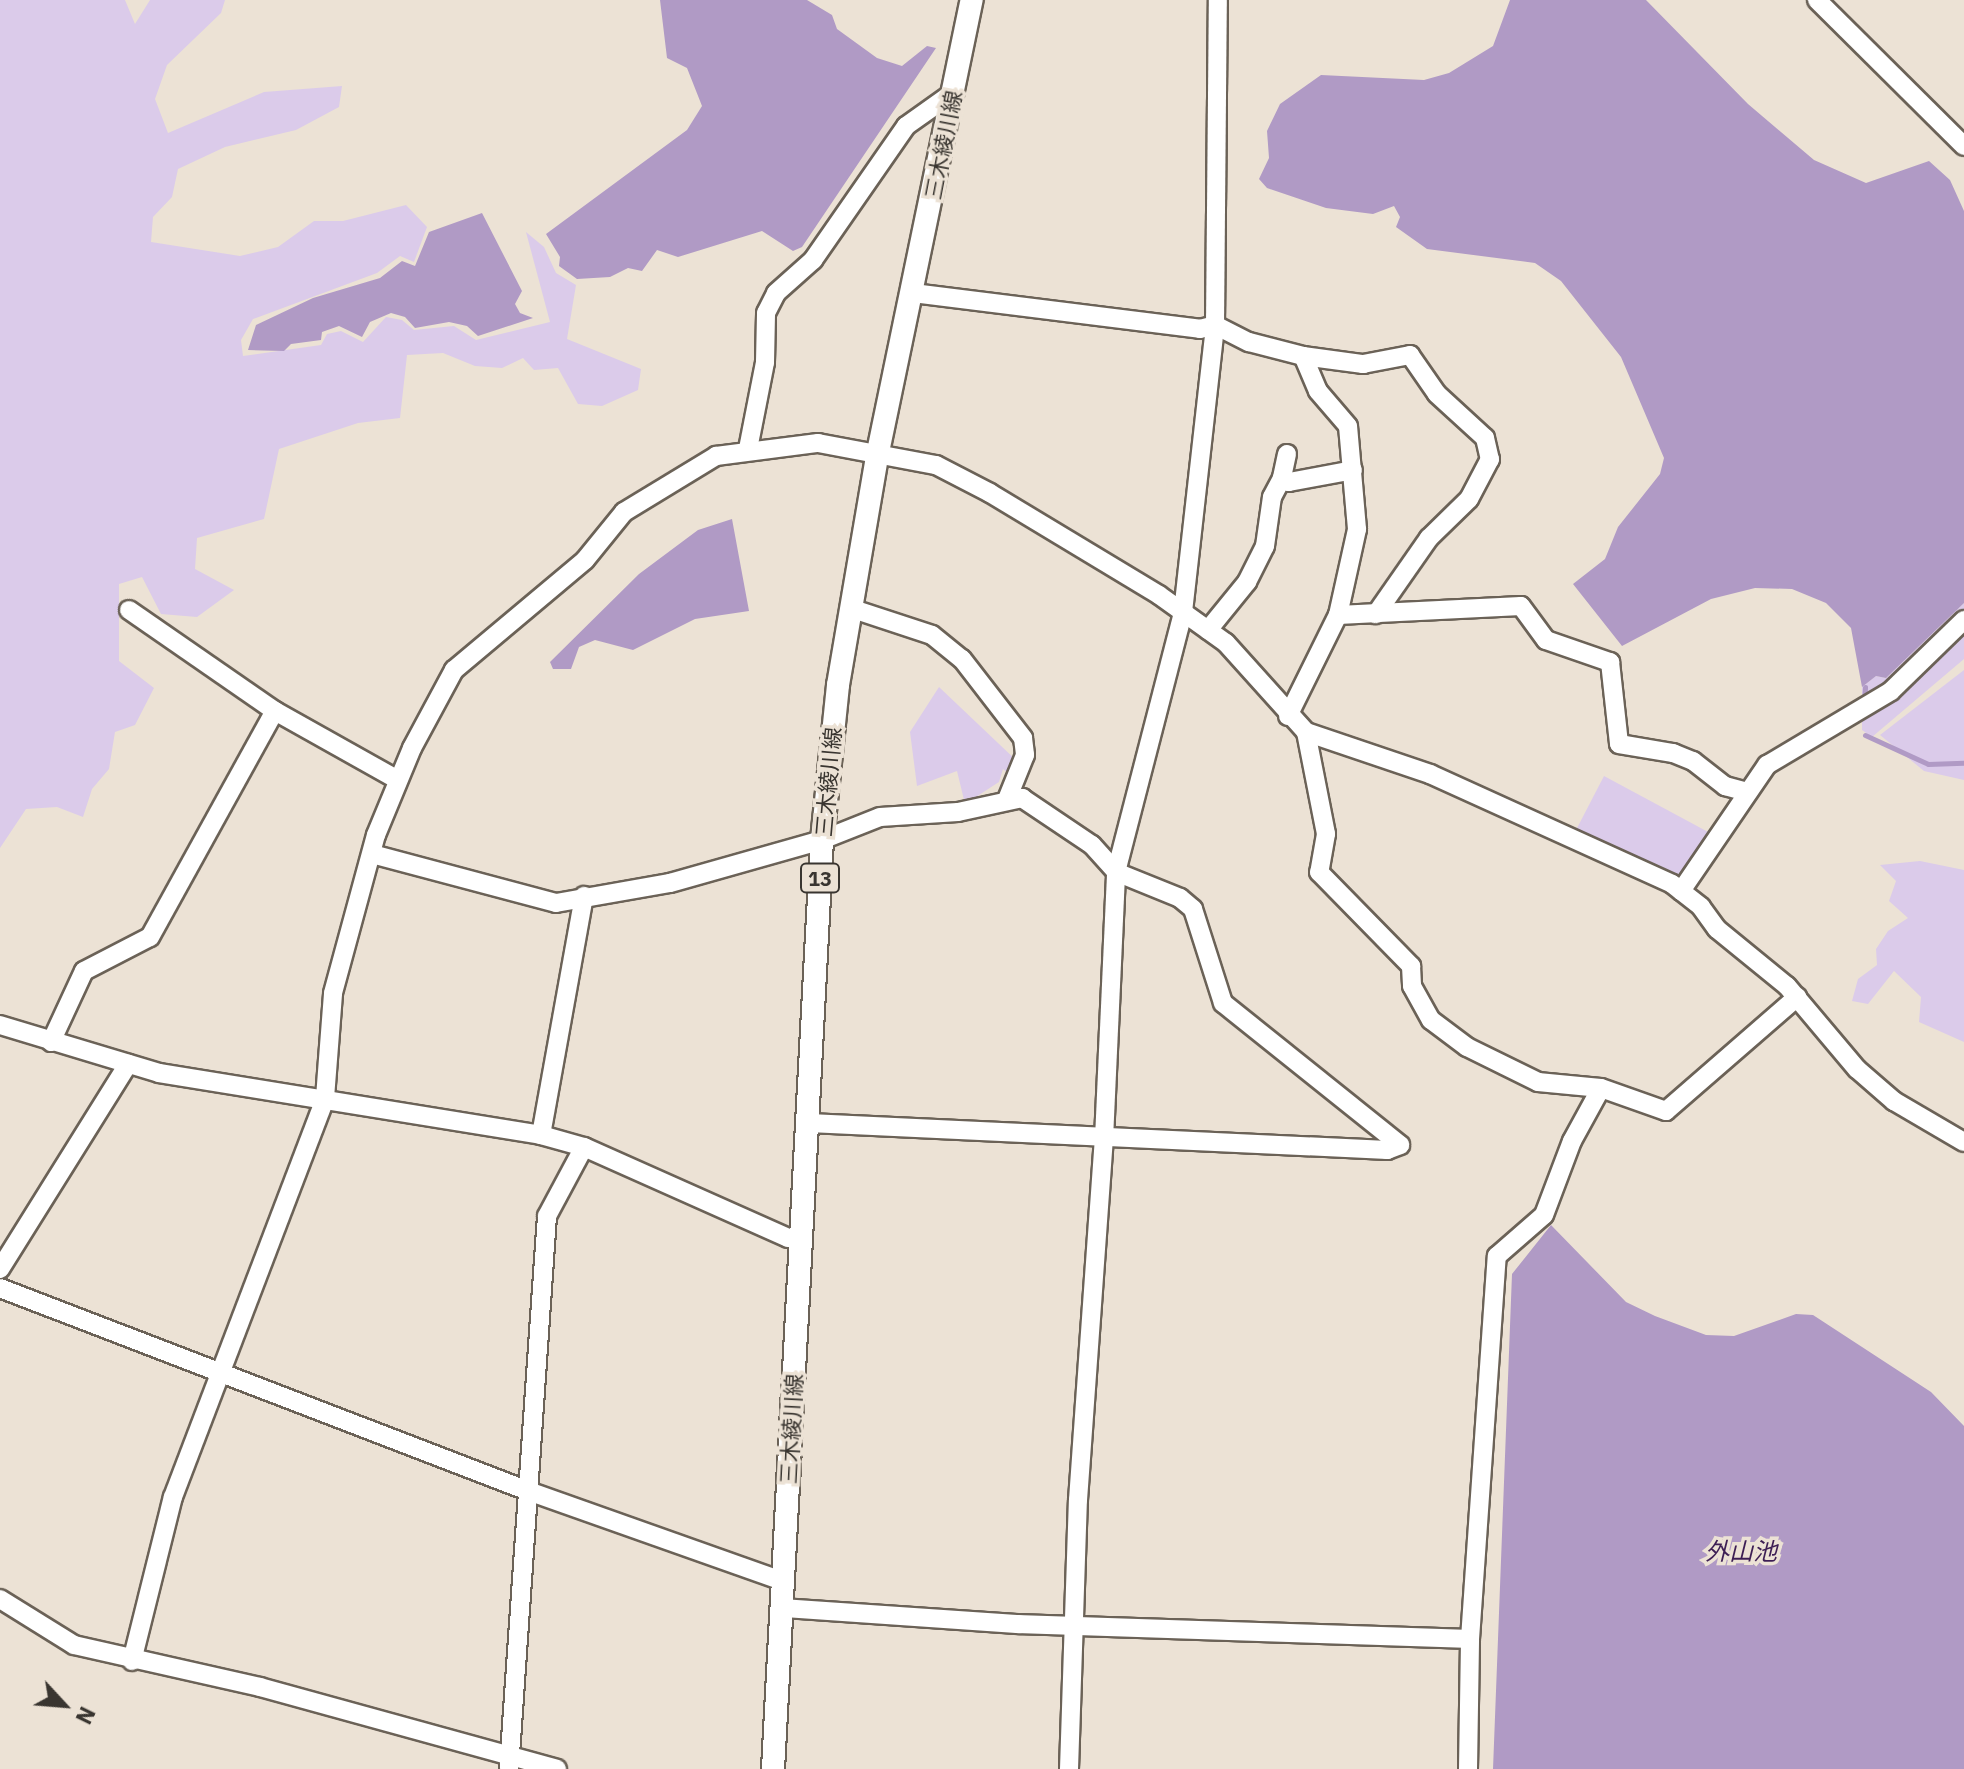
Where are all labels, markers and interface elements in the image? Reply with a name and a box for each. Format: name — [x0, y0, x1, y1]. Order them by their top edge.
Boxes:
street label: 三木綾川線 — [920, 88, 966, 202]
street label: 三木綾川線 — [810, 726, 846, 838]
road number: 13 — [800, 862, 840, 894]
street label: 三木綾川線 — [775, 1373, 807, 1485]
water label: 外山池 — [1705, 1538, 1777, 1566]
north arrow — [24, 1665, 104, 1745]
text: N — [69, 1702, 103, 1729]

